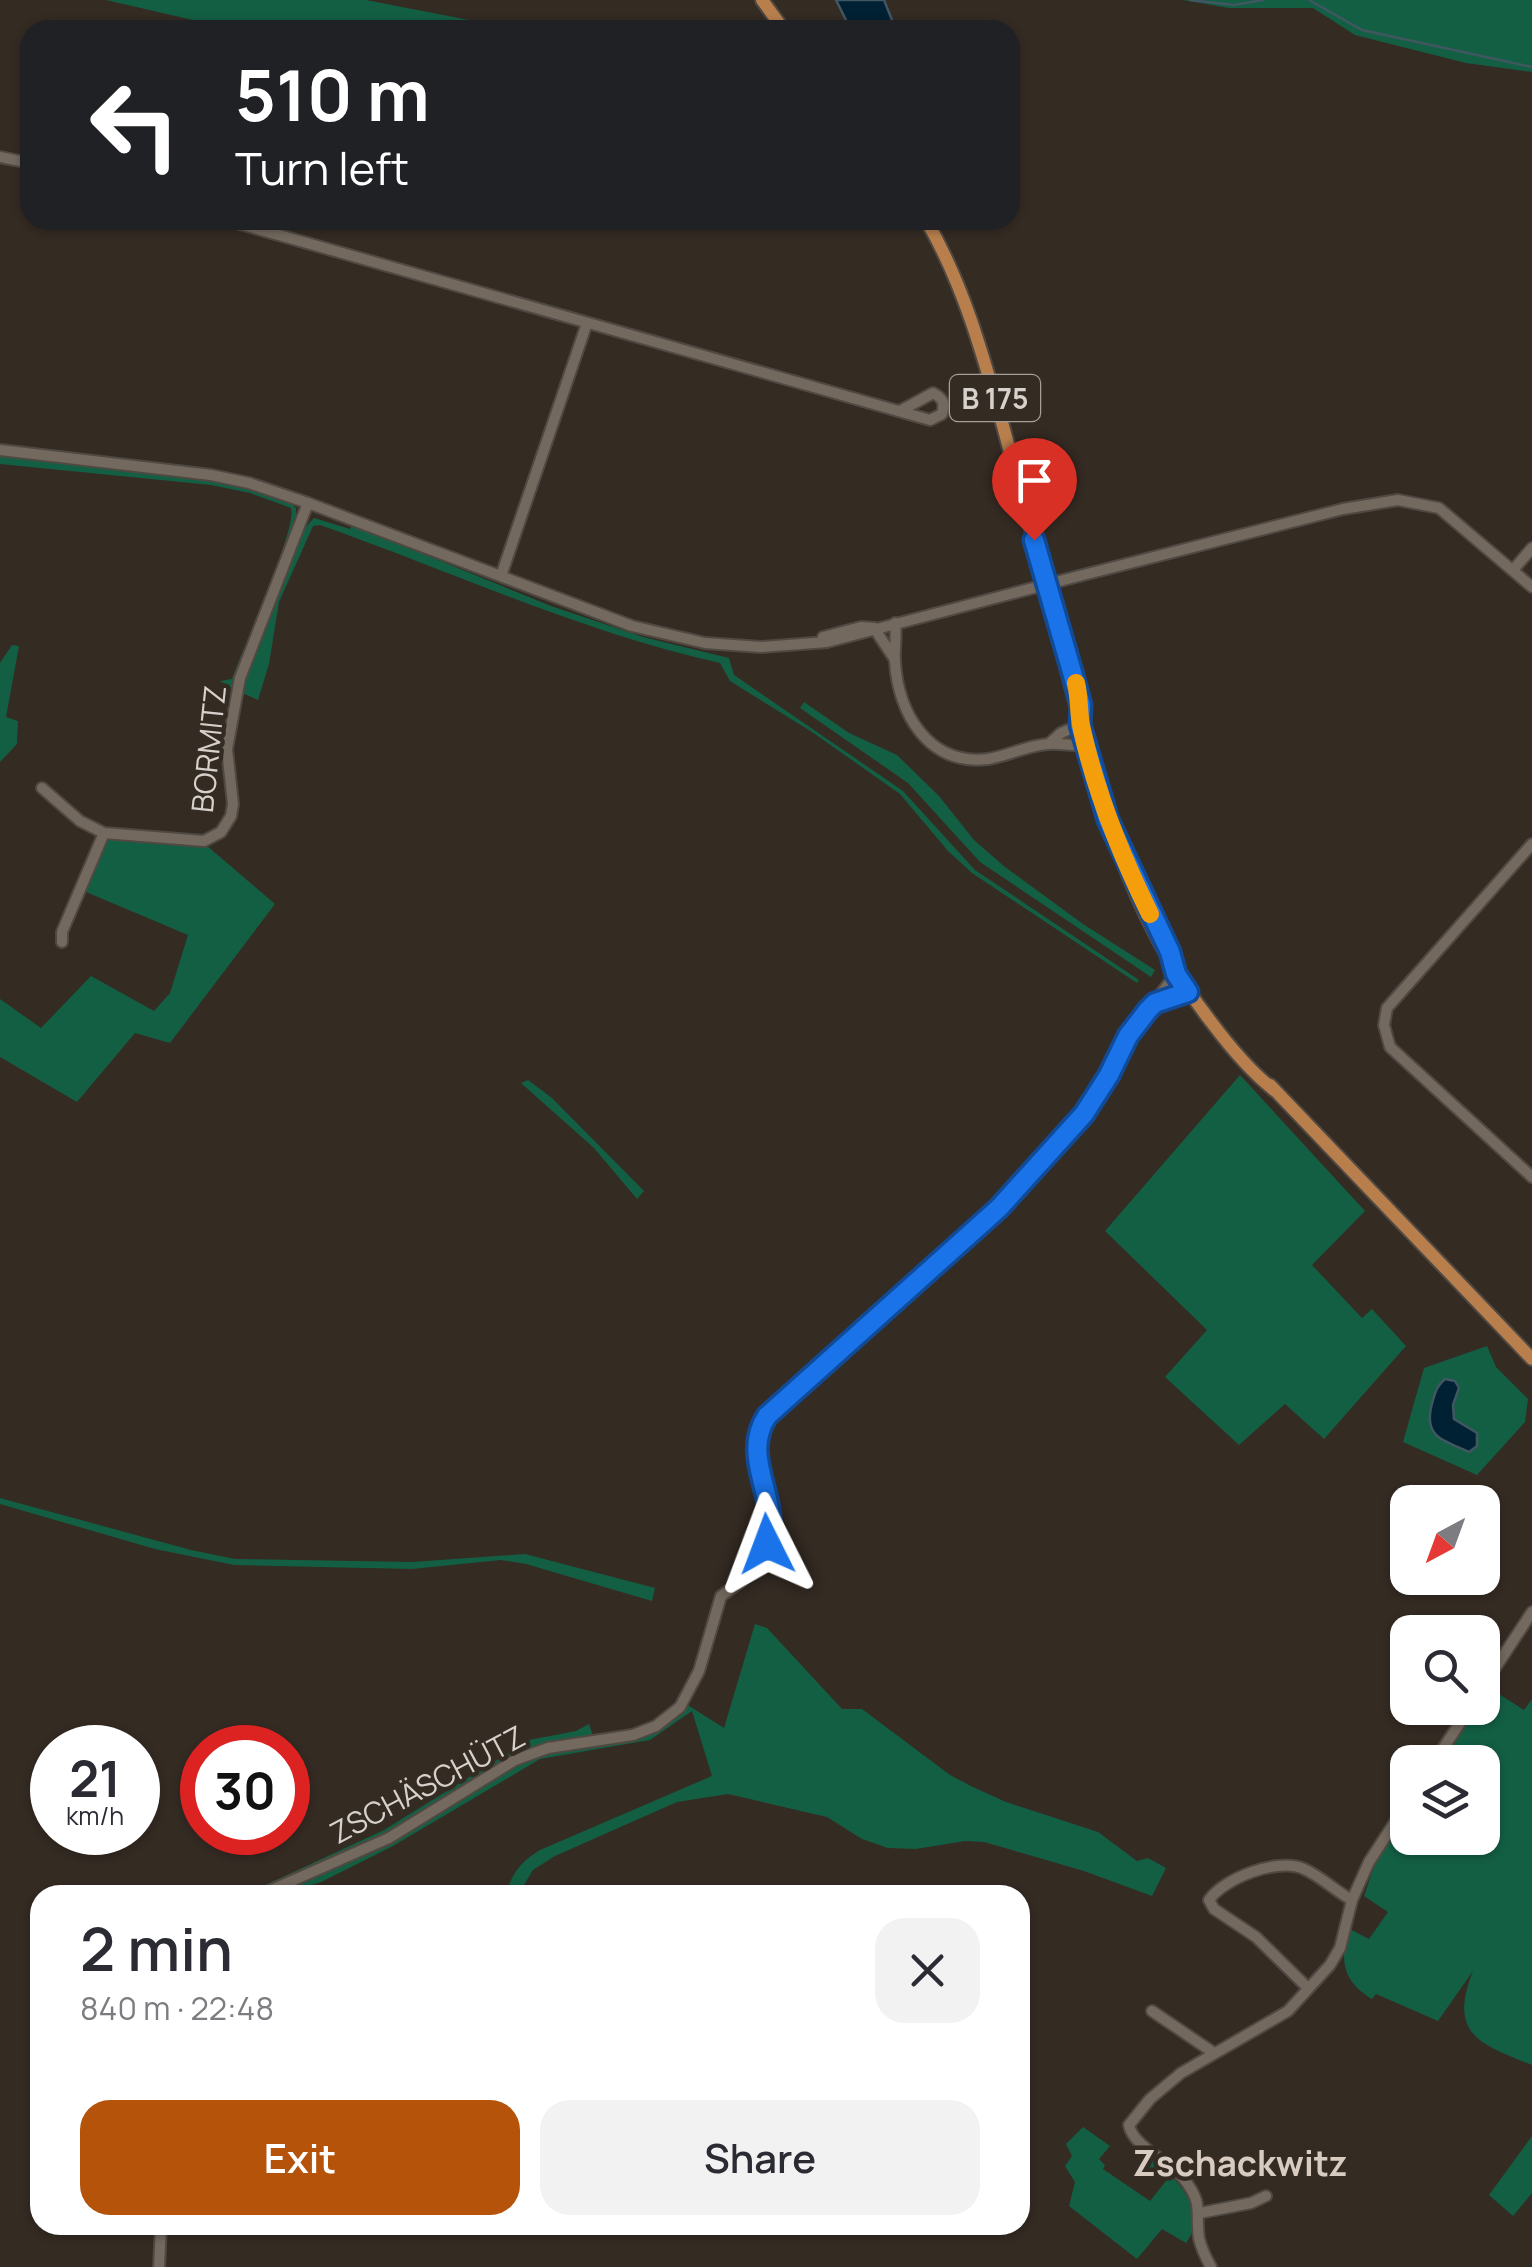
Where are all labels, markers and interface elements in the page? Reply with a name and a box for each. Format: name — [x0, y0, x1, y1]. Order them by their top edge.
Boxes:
text: 510 m — [235, 46, 430, 142]
icon: left — [70, 60, 200, 190]
text: Turn left — [235, 137, 409, 199]
road number: B 175 — [950, 375, 1040, 421]
pin — [992, 438, 1077, 541]
icon: arrive — [1007, 453, 1062, 508]
street label: BORMITZ — [181, 683, 235, 815]
north arrow — [1390, 1485, 1500, 1595]
map controls — [1390, 1485, 1500, 1855]
position arrow — [715, 1492, 819, 1596]
button: search — [1390, 1615, 1500, 1725]
street label: ZSCHÄSCHÜTZ — [322, 1715, 532, 1853]
speed limit sign: 30 — [180, 1725, 310, 1855]
text: 21 — [69, 1744, 121, 1812]
button: layers — [1390, 1745, 1500, 1855]
text: km/h — [66, 1798, 124, 1833]
text: 2 min — [80, 1907, 233, 1989]
button: close — [875, 1918, 980, 2023]
text: 840 m · 22:48 — [80, 1986, 274, 2030]
button: Exit — [80, 2100, 520, 2215]
button: Share — [540, 2100, 980, 2215]
district label: Zschackwitz — [1132, 2139, 1348, 2187]

